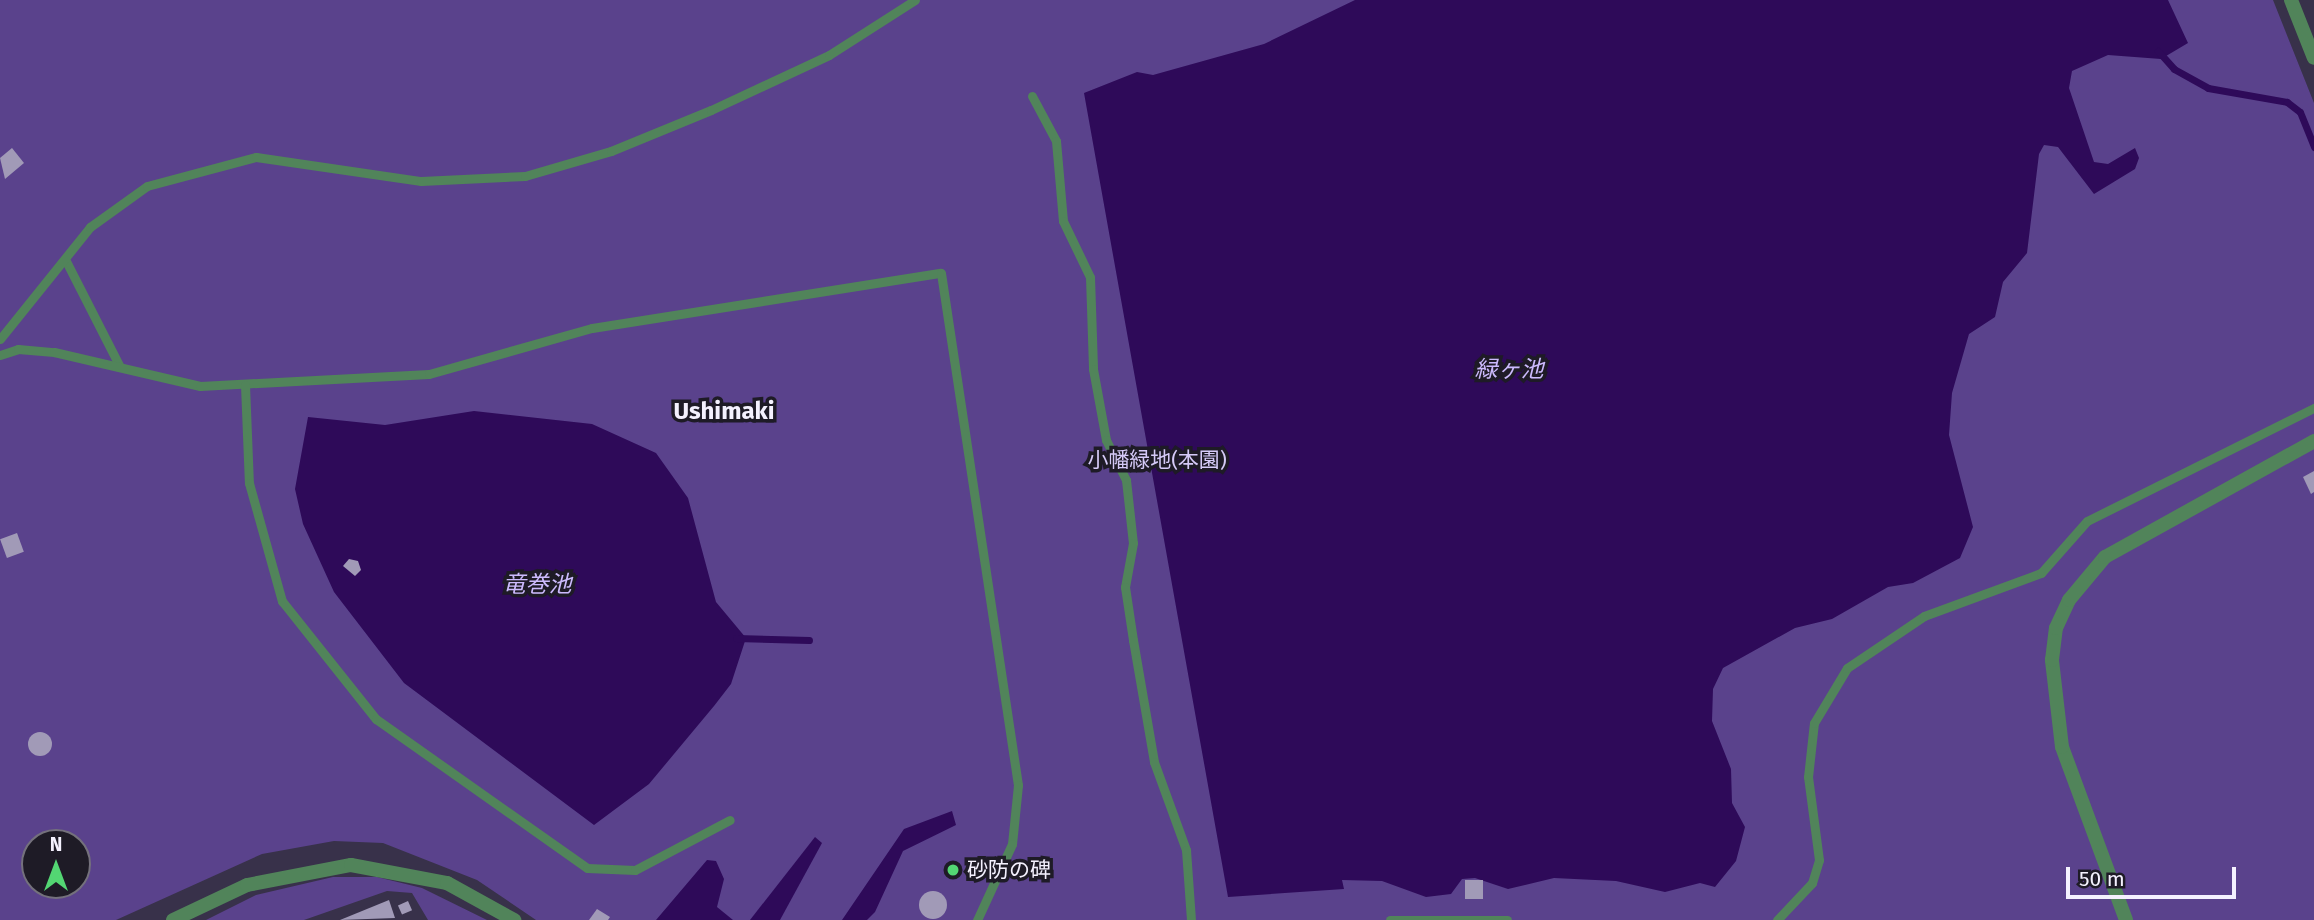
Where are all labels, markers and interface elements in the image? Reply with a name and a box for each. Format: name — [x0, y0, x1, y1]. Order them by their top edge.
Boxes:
water label: 緑ヶ池 — [1475, 355, 1543, 383]
district label: Ushimaki — [673, 398, 775, 426]
park label: 小幡緑地(本園) — [1087, 447, 1227, 473]
water label: 竜巻池 — [503, 570, 571, 598]
north arrow — [21, 829, 91, 899]
text: N — [50, 833, 62, 856]
scale bar — [2069, 853, 2239, 897]
place label: 砂防の碑 — [967, 857, 1051, 883]
marker: 砂防の碑 — [945, 862, 961, 878]
text: 50 m — [2079, 866, 2125, 892]

